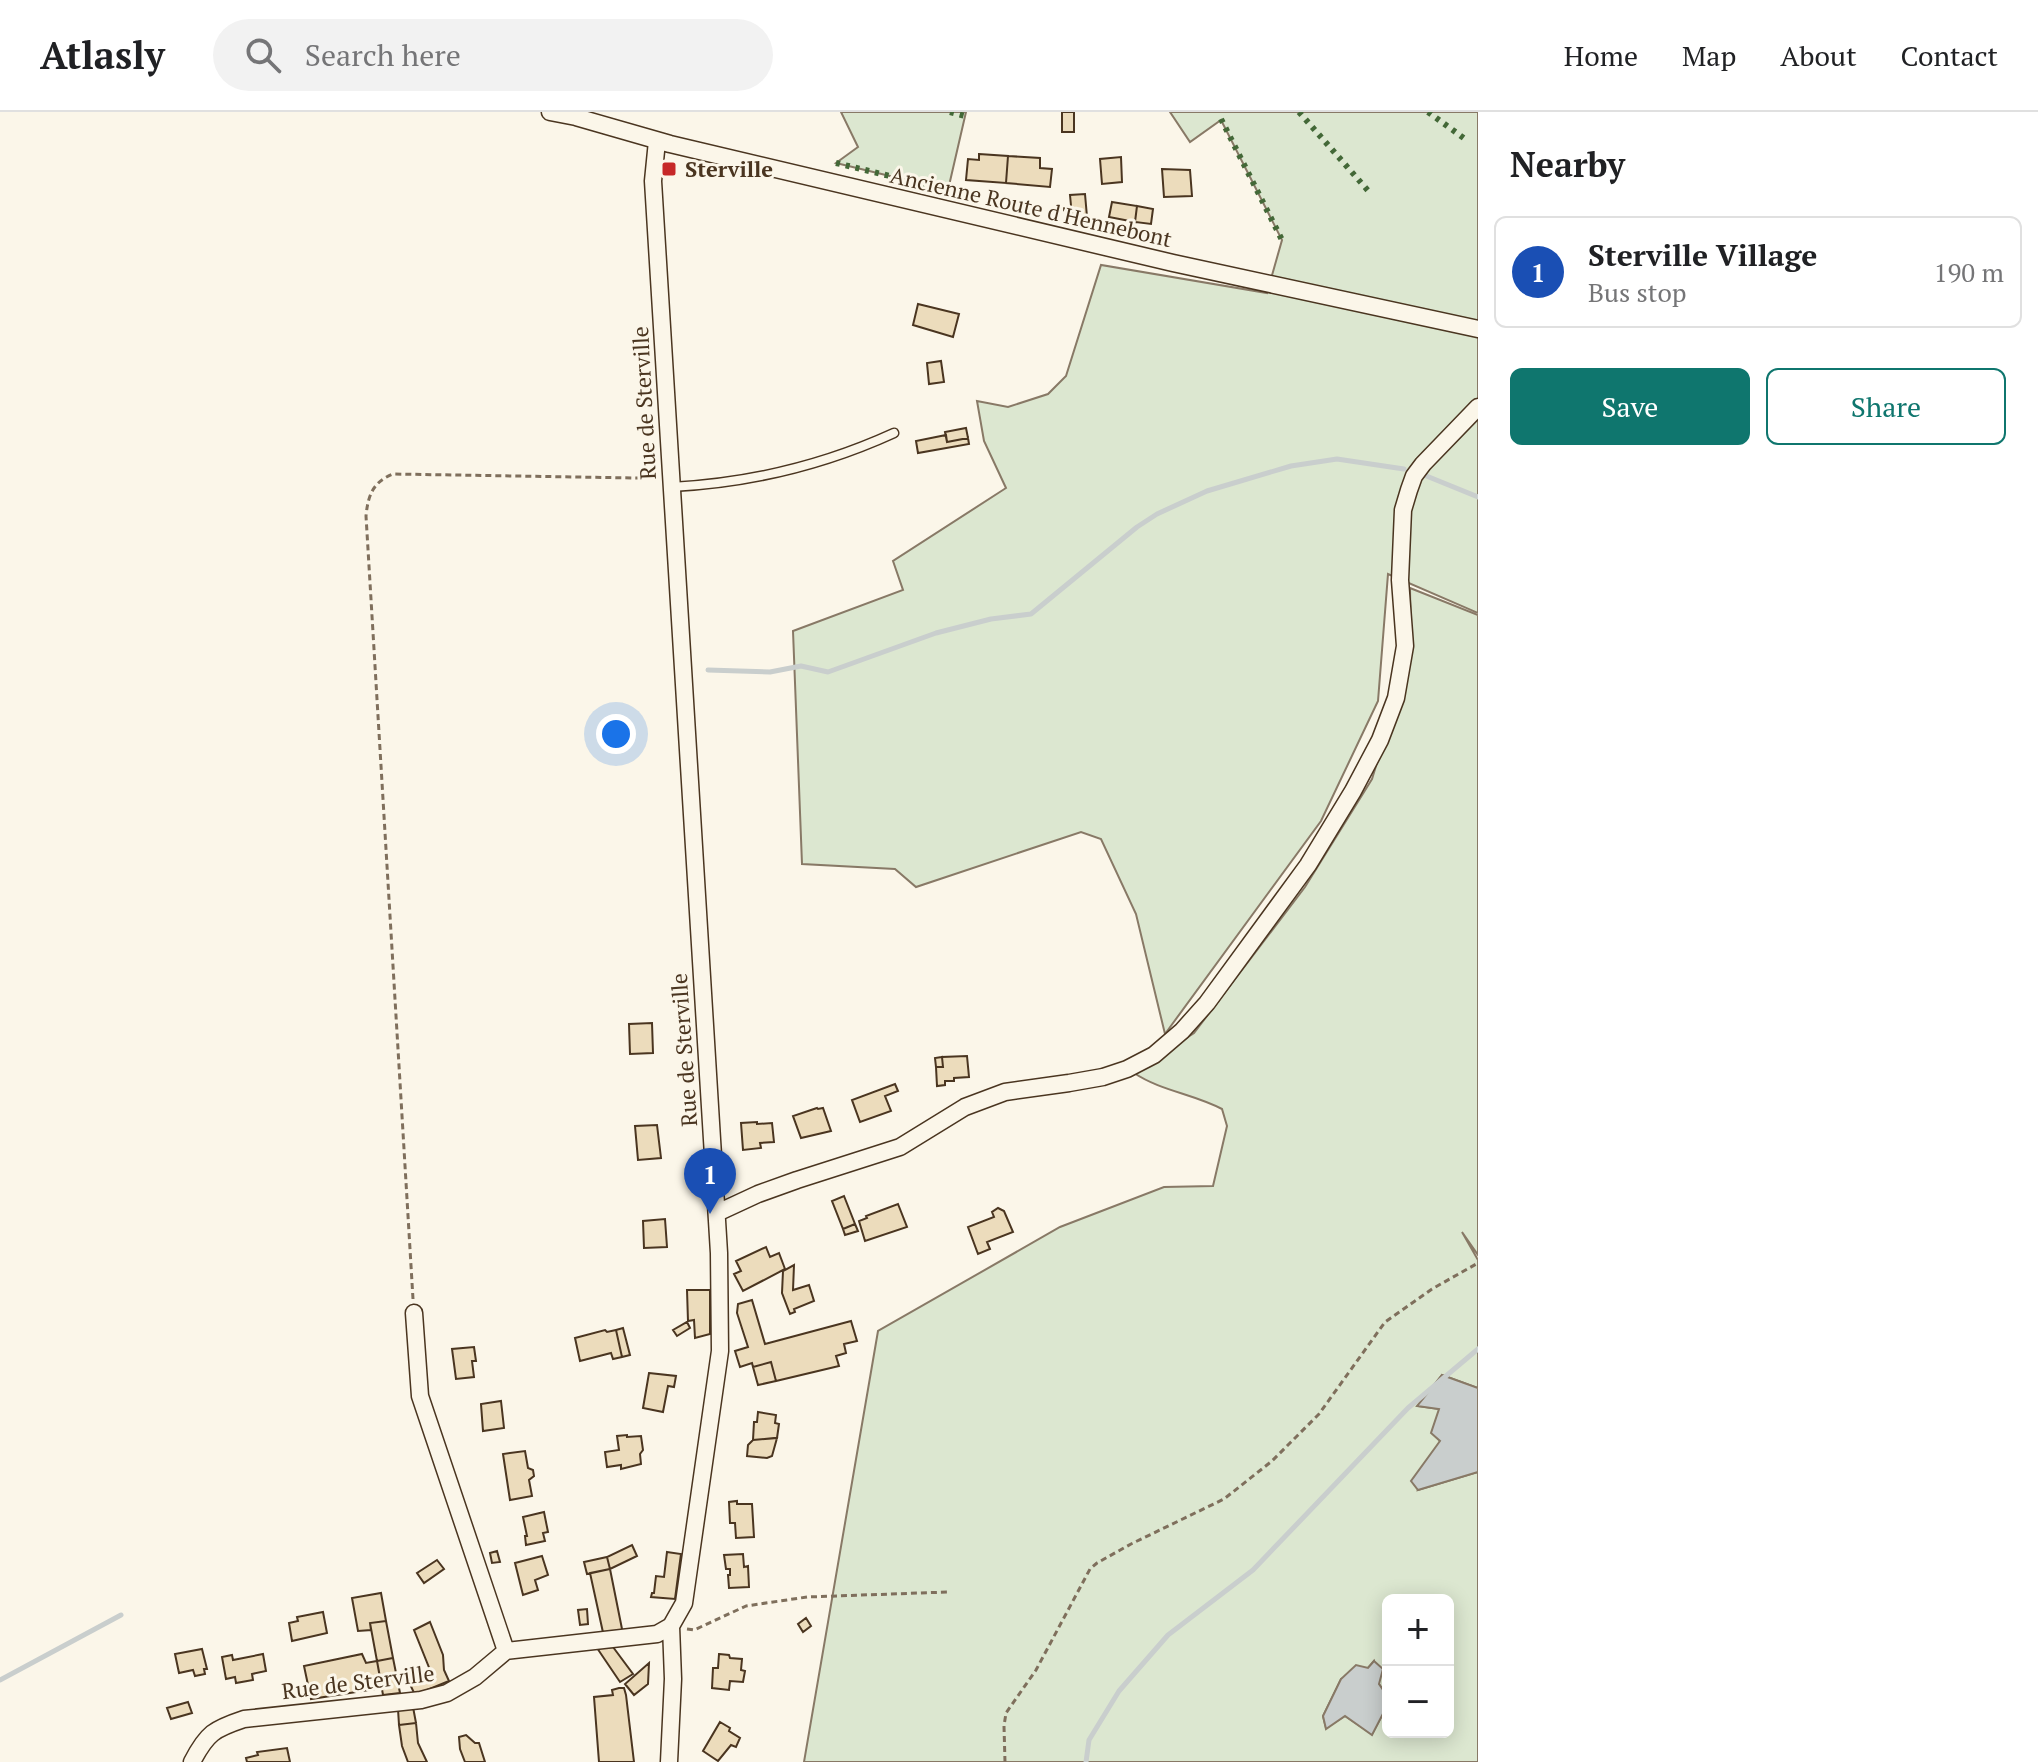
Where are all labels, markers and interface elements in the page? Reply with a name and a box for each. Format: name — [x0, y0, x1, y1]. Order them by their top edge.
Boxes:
search box — [213, 19, 773, 91]
text: Atlasly — [40, 30, 165, 80]
icon: search — [241, 33, 285, 77]
text: Search here — [305, 35, 461, 75]
text: Home — [1564, 37, 1638, 74]
text: Map — [1682, 37, 1736, 74]
text: About — [1780, 37, 1857, 74]
text: Contact — [1901, 37, 1998, 74]
text: Nearby — [1510, 142, 1625, 187]
place label: Sterville — [685, 154, 773, 183]
marker: Sterville — [660, 160, 678, 178]
street label: Ancienne Route d'Hennebont — [887, 160, 1175, 253]
text: Sterville Village — [1588, 235, 1817, 275]
text: 1 — [1531, 255, 1545, 289]
text: 190 m — [1934, 255, 2004, 289]
text: Bus stop — [1588, 275, 1687, 309]
street label: Rue de Sterville — [625, 326, 662, 480]
button: Save — [1510, 368, 1750, 445]
button: Share — [1766, 368, 2006, 445]
your location — [596, 714, 636, 754]
street label: Rue de Sterville — [664, 972, 703, 1128]
pin: 1 — [684, 1148, 736, 1214]
map controls — [1382, 1594, 1454, 1738]
button: + — [1382, 1594, 1454, 1666]
street label: Rue de Sterville — [280, 1658, 436, 1705]
button: − — [1382, 1666, 1454, 1738]

